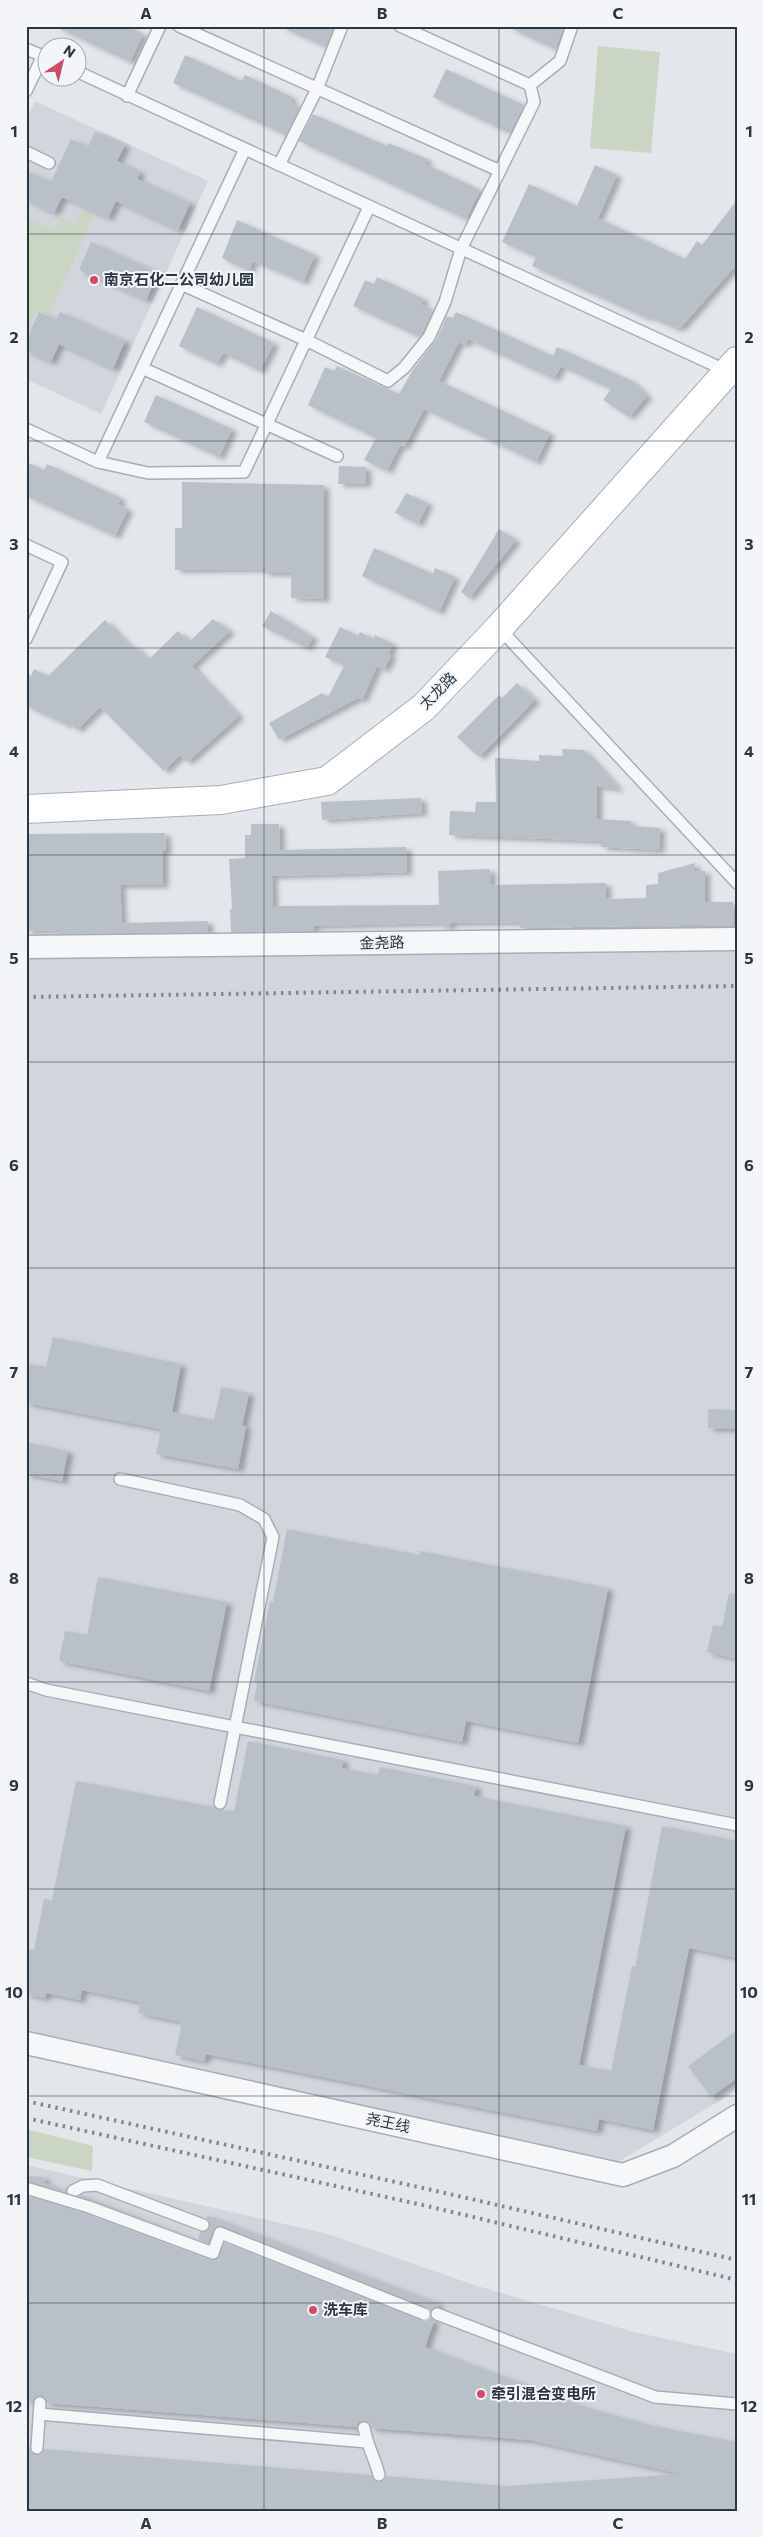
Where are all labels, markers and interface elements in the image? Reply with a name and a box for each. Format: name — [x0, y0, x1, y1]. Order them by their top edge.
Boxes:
text: A — [140, 3, 152, 22]
text: B — [377, 3, 388, 22]
text: C — [613, 3, 624, 22]
north arrow — [38, 38, 88, 88]
text: N — [61, 41, 79, 61]
text: 1 — [10, 121, 18, 140]
text: 1 — [745, 121, 753, 140]
place label: 南京石化二公司幼儿园 — [104, 270, 254, 288]
marker: 南京石化二公司幼儿园 — [88, 274, 100, 286]
text: 2 — [9, 327, 19, 346]
text: 2 — [744, 327, 754, 346]
text: 3 — [9, 534, 19, 553]
text: 3 — [744, 534, 754, 553]
street label: 太龙路 — [415, 668, 460, 713]
text: 4 — [9, 741, 19, 760]
text: 4 — [744, 741, 754, 760]
street label: 金尧路 — [359, 933, 405, 951]
text: 5 — [9, 948, 19, 967]
text: 5 — [744, 948, 754, 967]
text: 6 — [9, 1155, 19, 1174]
text: 6 — [744, 1155, 754, 1174]
text: 7 — [10, 1362, 19, 1381]
text: 7 — [745, 1362, 754, 1381]
text: 8 — [9, 1568, 19, 1587]
text: 8 — [744, 1568, 754, 1587]
text: 9 — [9, 1775, 19, 1794]
text: 9 — [744, 1775, 754, 1794]
text: 10 — [5, 1982, 23, 2001]
text: 10 — [740, 1982, 758, 2001]
street label: 尧王线 — [364, 2109, 412, 2136]
text: 11 — [7, 2189, 21, 2208]
text: 11 — [742, 2189, 756, 2208]
place label: 洗车库 — [323, 2300, 368, 2318]
marker: 洗车库 — [307, 2304, 319, 2316]
place label: 牵引混合变电所 — [491, 2384, 596, 2402]
marker: 牵引混合变电所 — [475, 2388, 487, 2400]
text: 12 — [6, 2396, 22, 2415]
text: 12 — [741, 2396, 757, 2415]
text: A — [140, 2513, 152, 2532]
text: B — [377, 2513, 388, 2532]
text: C — [613, 2513, 624, 2532]

